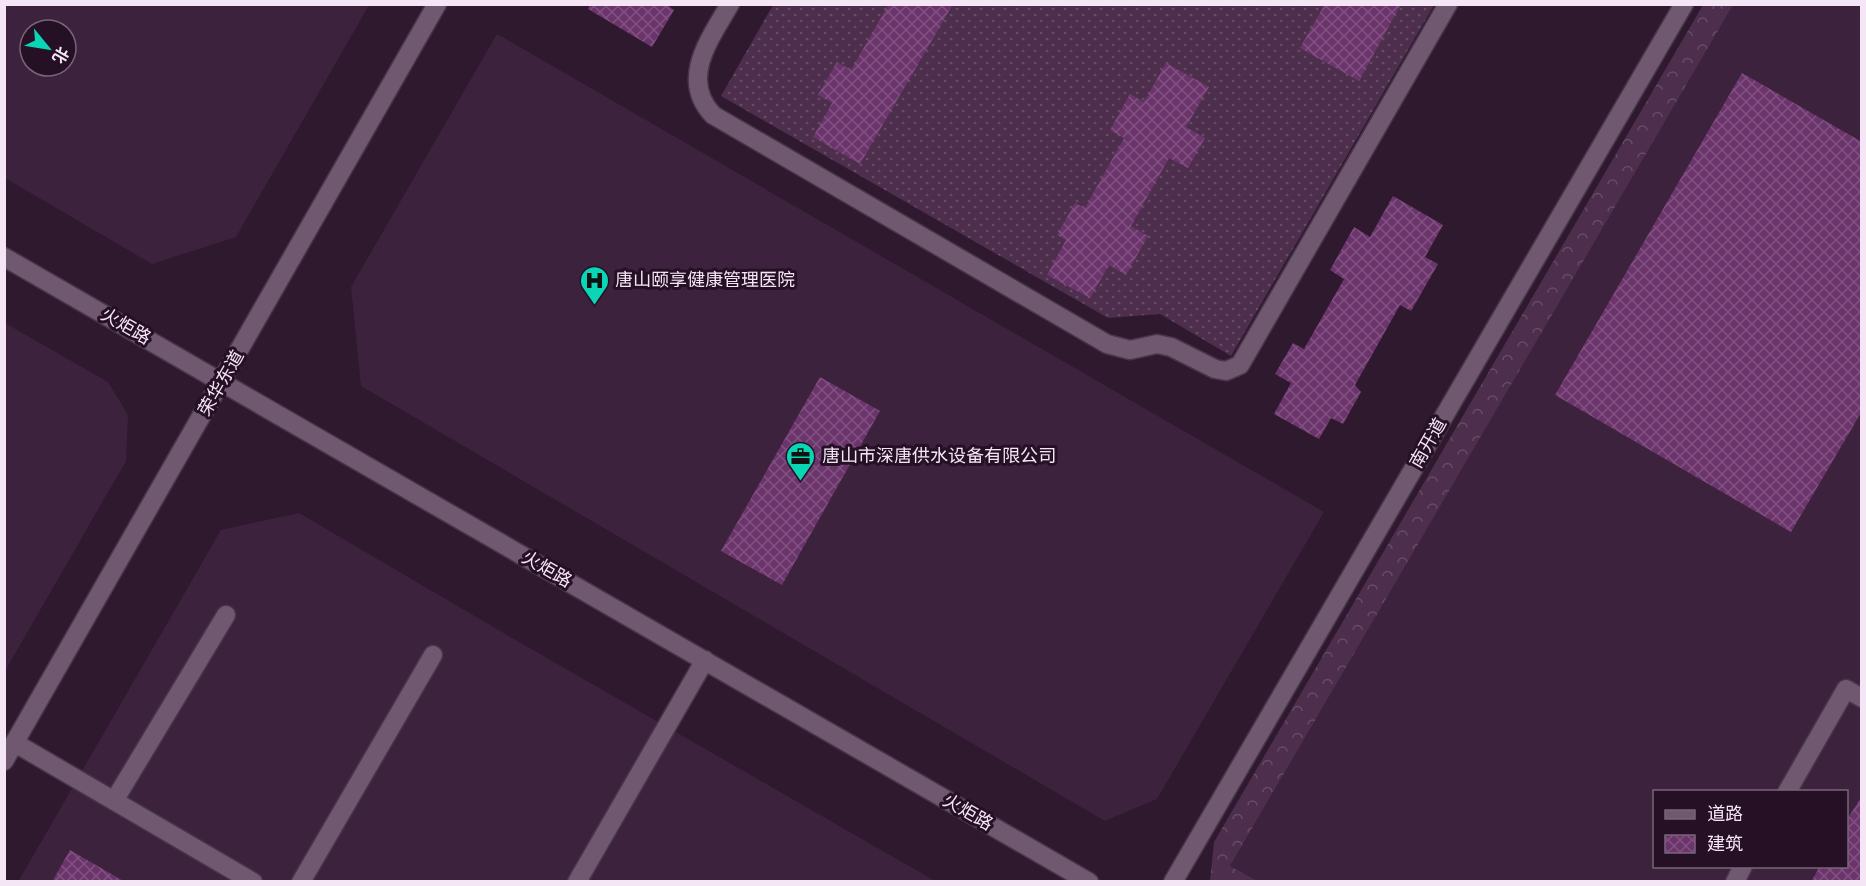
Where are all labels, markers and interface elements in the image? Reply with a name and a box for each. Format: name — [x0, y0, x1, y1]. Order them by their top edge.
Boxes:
north arrow — [18, 18, 78, 78]
text: 北 — [48, 44, 73, 67]
hospital icon: 唐山颐享健康管理医院 — [578, 264, 610, 306]
place label: 唐山颐享健康管理医院 — [615, 269, 795, 290]
street label: 火炬路 — [98, 303, 155, 348]
street label: 荣华东道 — [193, 346, 248, 419]
street label: 南开道 — [1405, 414, 1450, 471]
office icon: 唐山市深唐供水设备有限公司 — [785, 440, 817, 482]
place label: 唐山市深唐供水设备有限公司 — [822, 445, 1056, 466]
street label: 火炬路 — [519, 546, 576, 591]
street label: 火炬路 — [940, 789, 997, 834]
legend — [1653, 790, 1848, 868]
text: 道路 — [1707, 803, 1743, 824]
text: 建筑 — [1707, 833, 1743, 854]

